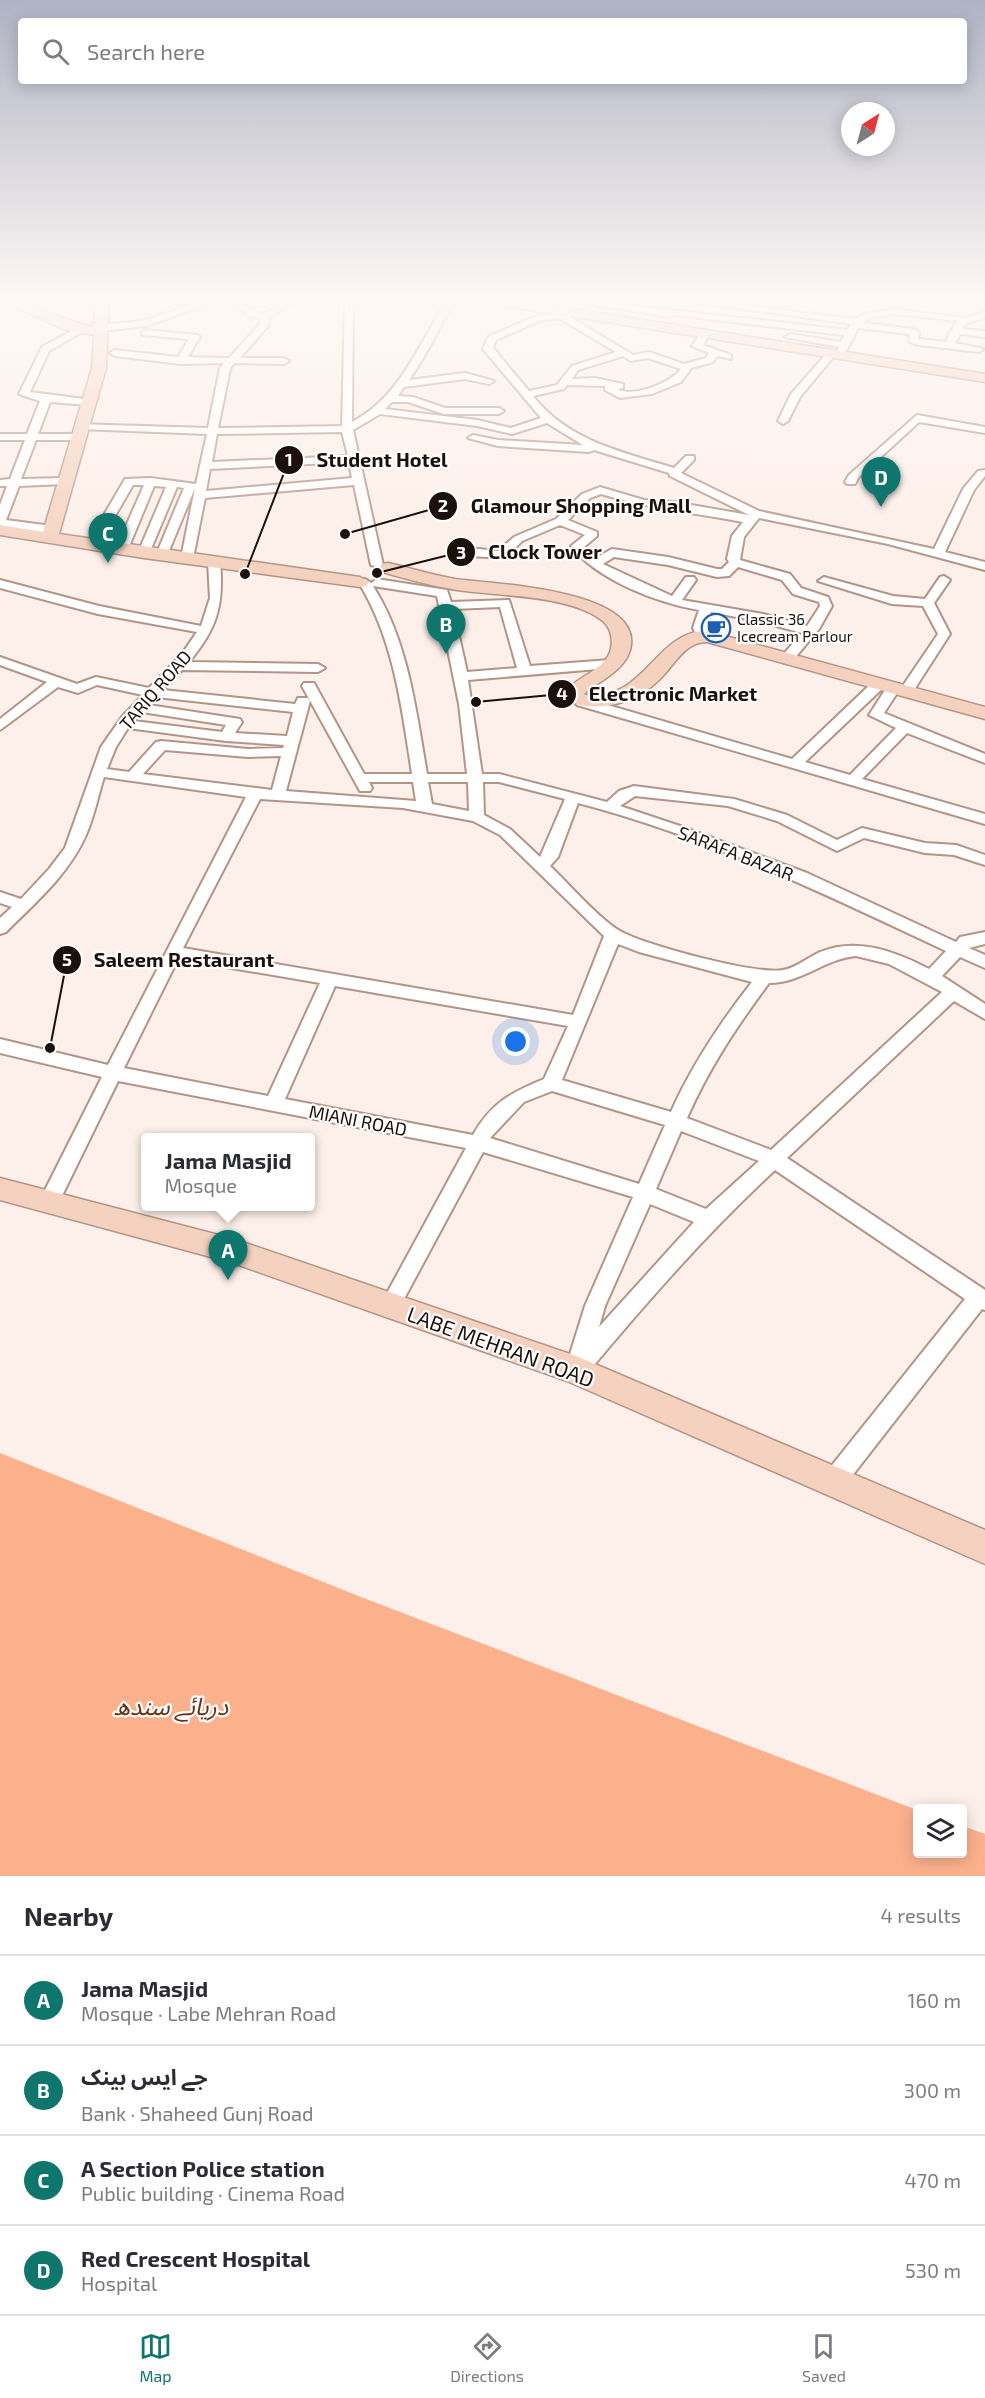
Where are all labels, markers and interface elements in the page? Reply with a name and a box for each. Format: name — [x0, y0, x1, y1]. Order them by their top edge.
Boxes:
search box — [18, 18, 967, 84]
icon: search — [39, 35, 72, 68]
text: Search here — [87, 38, 205, 64]
north arrow — [841, 102, 895, 156]
callout: Student Hotel — [274, 441, 460, 479]
text: Student Hotel — [316, 447, 448, 471]
text: 1 — [285, 448, 293, 470]
pin: D — [862, 458, 900, 507]
callout: Glamour Shopping Mall — [428, 487, 703, 525]
text: Glamour Shopping Mall — [471, 493, 692, 517]
text: 2 — [438, 494, 448, 516]
pin: C — [88, 514, 128, 563]
callout: Clock Tower — [446, 533, 614, 571]
text: Clock Tower — [488, 539, 602, 563]
text: 3 — [456, 541, 466, 563]
pin: B — [426, 604, 466, 654]
place label: Classic 36 Icecream Parlour — [737, 610, 853, 645]
cafe icon: Classic 36 Icecream Parlour — [700, 612, 732, 644]
street label: TARIQ ROAD — [114, 646, 196, 734]
callout: Electronic Market — [547, 675, 769, 713]
text: Electronic Market — [589, 681, 757, 705]
text: 4 — [556, 682, 568, 704]
street label: SARAFA BAZAR — [675, 821, 797, 885]
callout: Saleem Restaurant — [52, 941, 286, 979]
text: Saleem Restaurant — [94, 947, 274, 971]
text: 5 — [62, 948, 72, 970]
your location — [501, 1027, 530, 1056]
street label: MIANI ROAD — [307, 1100, 409, 1140]
popup — [141, 1133, 315, 1211]
text: Jama Masjid — [164, 1147, 292, 1173]
text: Mosque — [164, 1173, 237, 1197]
pin: A — [208, 1230, 248, 1280]
street label: LABE MEHRAN ROAD — [404, 1301, 598, 1391]
water label: دریائے سندھ — [114, 1691, 229, 1722]
map controls — [913, 1804, 967, 1858]
button: layers — [913, 1804, 967, 1858]
text: Nearby — [24, 1900, 113, 1931]
text: 4 results — [881, 1903, 961, 1927]
text: Jama Masjid — [81, 1975, 208, 2001]
text: A — [37, 1988, 50, 2012]
text: 160 m — [908, 1988, 961, 2012]
text: Mosque · Labe Mehran Road — [81, 2001, 336, 2025]
text: جے ایس بینک — [81, 2063, 208, 2089]
text: B — [37, 2078, 50, 2102]
text: 300 m — [904, 2078, 961, 2102]
text: Bank · Shaheed Gunj Road — [81, 2101, 314, 2125]
text: A Section Police station — [81, 2155, 325, 2181]
text: C — [38, 2168, 49, 2192]
text: 470 m — [904, 2168, 961, 2192]
text: Public building · Cinema Road — [81, 2181, 345, 2205]
text: Red Crescent Hospital — [81, 2245, 310, 2271]
text: D — [37, 2258, 50, 2282]
text: 530 m — [905, 2258, 961, 2282]
text: Hospital — [81, 2271, 157, 2295]
tab: Map — [139, 2330, 172, 2385]
tab: Directions — [450, 2330, 524, 2385]
tab: Saved — [802, 2330, 846, 2385]

